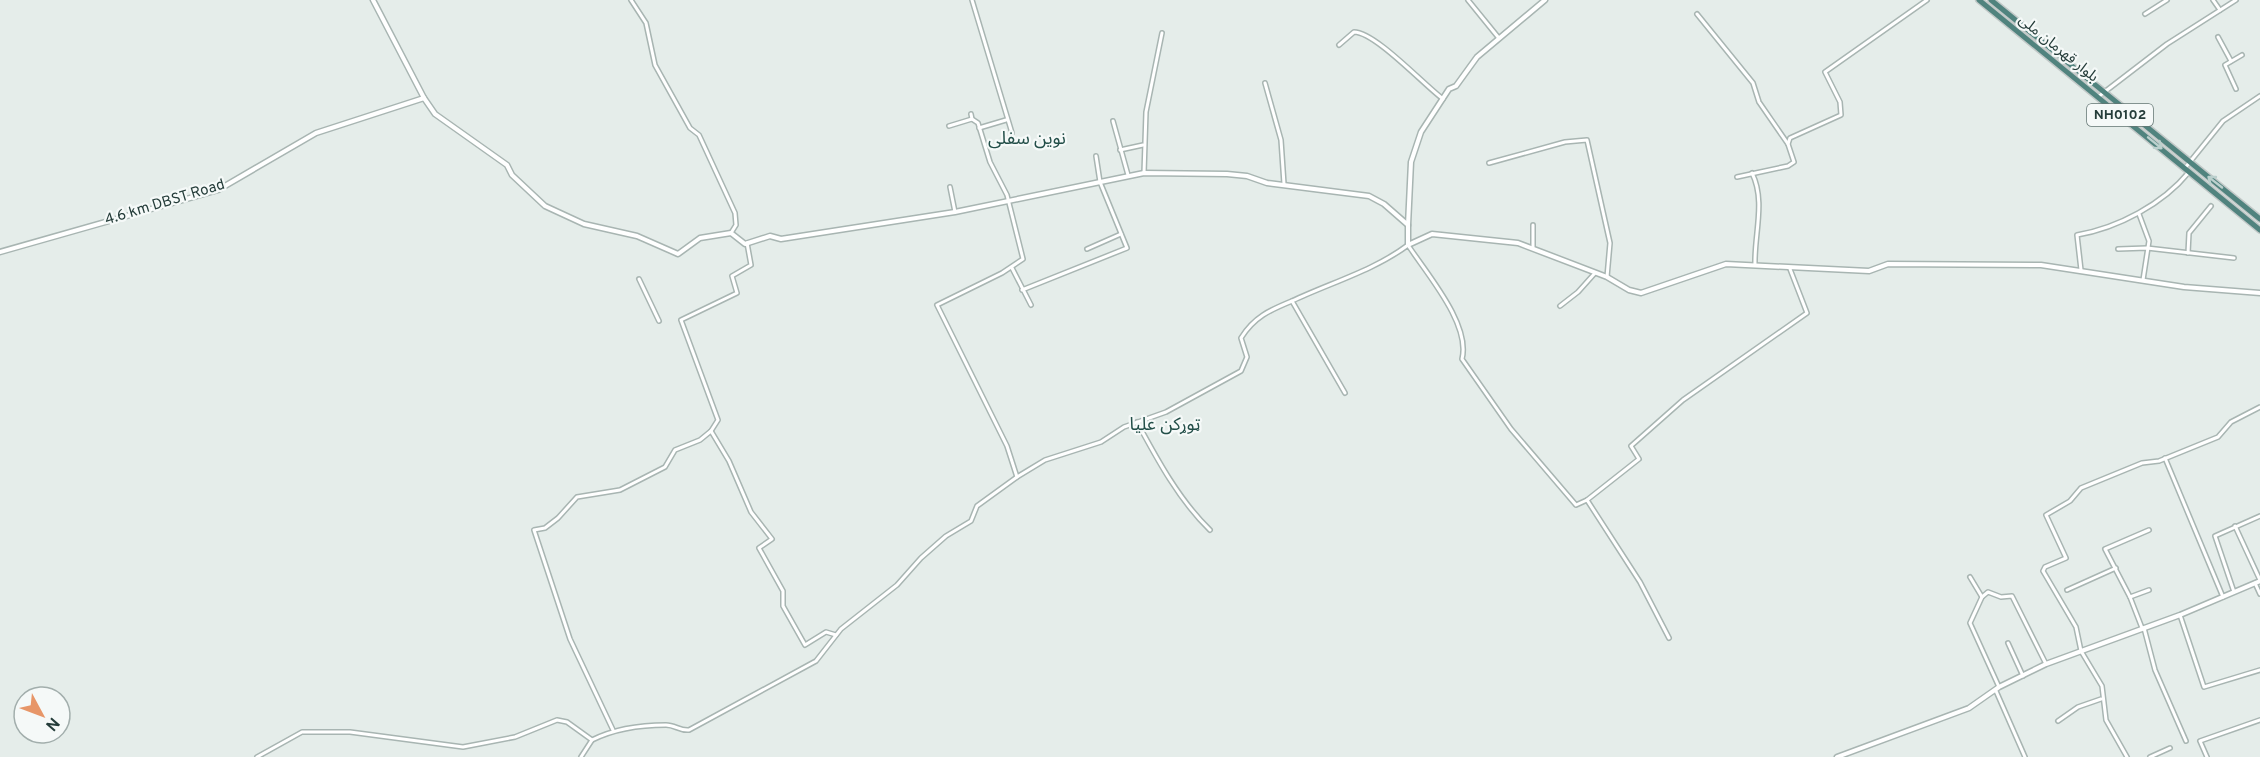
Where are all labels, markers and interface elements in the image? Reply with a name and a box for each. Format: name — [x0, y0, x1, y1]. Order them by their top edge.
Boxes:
street label: بلوار قهرمان ملی — [2014, 11, 2102, 87]
road number: NH0102 — [2087, 104, 2153, 126]
district label: نوین سفلى — [988, 128, 1066, 151]
one-way arrow — [2147, 137, 2163, 150]
one-way arrow — [2207, 175, 2223, 188]
street label: 4.6 km DBST Road — [103, 176, 227, 230]
district label: ټوړکن علیا — [1130, 414, 1200, 437]
north arrow — [12, 685, 72, 745]
text: N — [40, 713, 63, 734]

